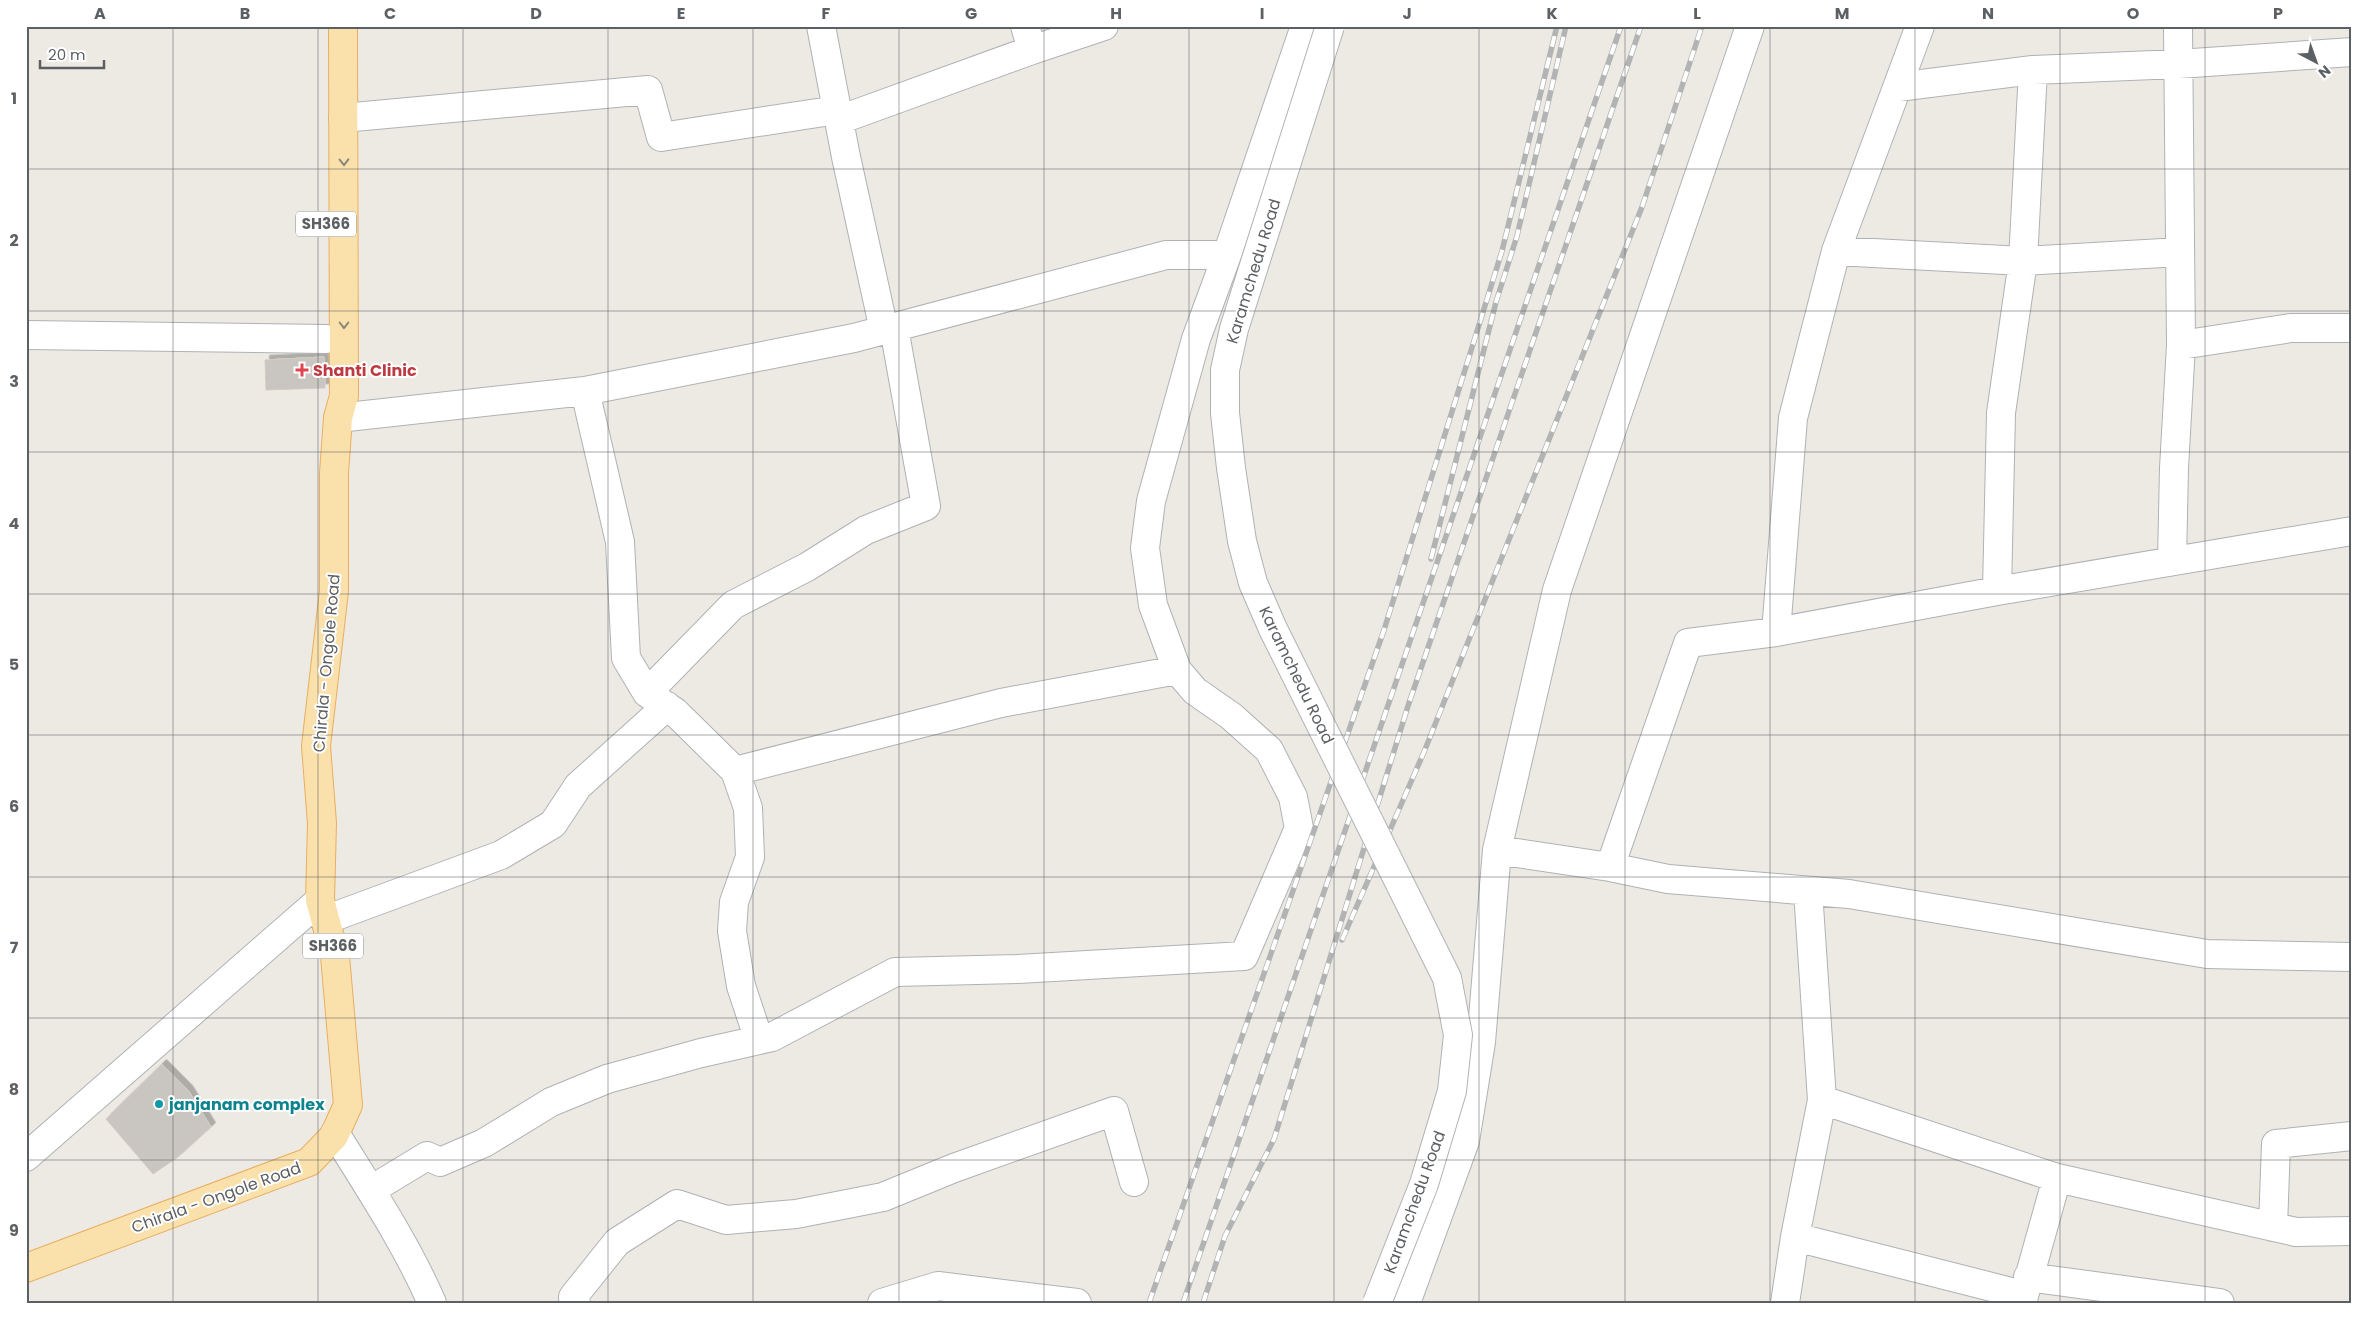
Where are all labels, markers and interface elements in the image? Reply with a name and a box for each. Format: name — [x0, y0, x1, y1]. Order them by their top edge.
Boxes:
text: A — [94, 2, 106, 25]
text: B — [240, 2, 250, 25]
text: C — [384, 2, 396, 25]
text: D — [530, 2, 542, 25]
text: E — [677, 2, 685, 25]
text: F — [822, 2, 831, 25]
text: G — [965, 2, 977, 25]
text: H — [1110, 2, 1122, 25]
text: I — [1260, 2, 1264, 25]
text: J — [1402, 2, 1412, 25]
text: K — [1546, 2, 1558, 25]
text: L — [1693, 2, 1701, 25]
text: M — [1835, 2, 1849, 25]
text: N — [1982, 2, 1994, 25]
text: O — [2127, 2, 2140, 25]
text: P — [2273, 2, 2283, 25]
scale bar — [40, 38, 104, 70]
north arrow — [2290, 38, 2340, 88]
text: 20 m — [48, 44, 86, 65]
text: N — [2314, 61, 2335, 83]
text: 1 — [11, 87, 17, 110]
one-way arrow — [339, 159, 349, 167]
street label: Karamchedu Road — [1220, 196, 1286, 346]
road number: SH366 — [296, 212, 356, 236]
text: 2 — [9, 229, 19, 252]
one-way arrow — [339, 322, 349, 329]
place label: Shanti Clinic — [313, 359, 417, 382]
marker: Shanti Clinic — [295, 363, 309, 377]
text: 3 — [9, 370, 19, 393]
text: 4 — [9, 512, 20, 535]
street label: Chirala - Ongole Road — [307, 573, 346, 753]
street label: Karamchedu Road — [1253, 603, 1340, 748]
text: 5 — [9, 653, 19, 676]
text: 6 — [9, 795, 19, 818]
road number: SH366 — [303, 934, 363, 958]
text: 7 — [10, 936, 19, 959]
text: 8 — [9, 1078, 19, 1101]
place label: janjanam complex — [168, 1093, 325, 1116]
marker: janjanam complex — [153, 1098, 165, 1110]
street label: Karamchedu Road — [1378, 1128, 1451, 1277]
street label: Chirala - Ongole Road — [128, 1156, 304, 1239]
text: 9 — [9, 1219, 19, 1242]

